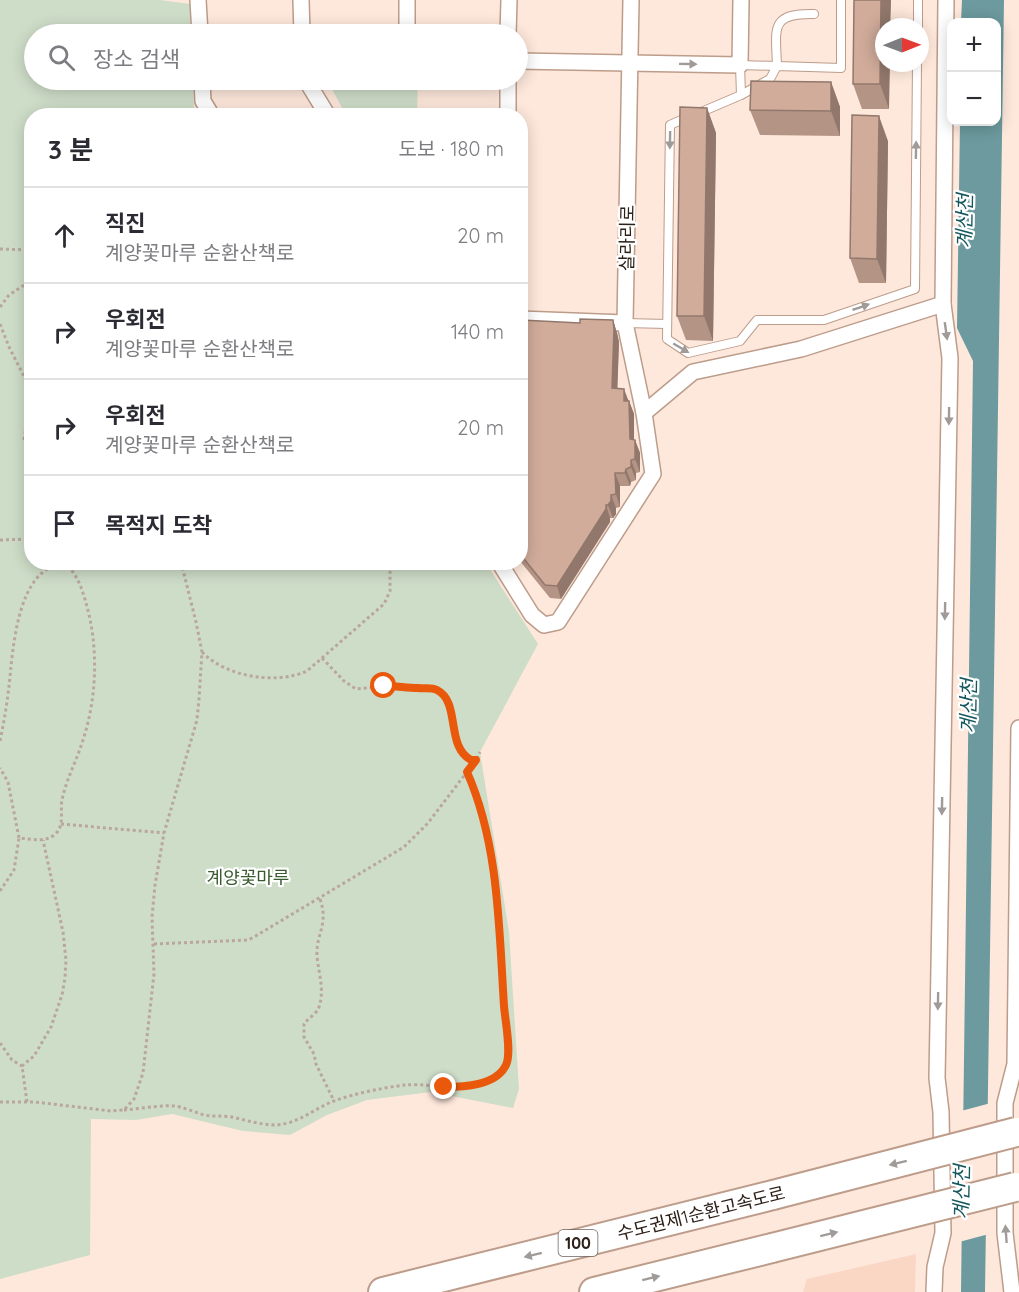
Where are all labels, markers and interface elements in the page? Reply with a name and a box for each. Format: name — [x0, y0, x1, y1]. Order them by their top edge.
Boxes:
north arrow — [875, 18, 929, 72]
map controls — [947, 18, 1001, 126]
button: + — [947, 18, 1001, 72]
search box — [24, 24, 528, 90]
icon: search — [45, 41, 78, 74]
text: 장소 검색 — [93, 45, 180, 73]
one-way arrow — [678, 59, 697, 69]
button: − — [947, 72, 1001, 126]
one-way arrow — [665, 130, 675, 149]
text: 3 분 — [48, 133, 93, 166]
text: 도보 · 180 m — [399, 136, 504, 161]
one-way arrow — [911, 141, 921, 160]
water label: 계산천 — [951, 191, 977, 249]
street label: 살라리로 — [615, 205, 639, 271]
text: 직진 — [105, 209, 145, 237]
icon: ahead — [48, 219, 81, 252]
text: 20 m — [457, 223, 504, 248]
text: 계양꽃마루 순환산책로 — [105, 240, 294, 265]
one-way arrow — [852, 302, 870, 311]
text: 우회전 — [105, 305, 166, 333]
icon: right — [48, 315, 81, 348]
text: 140 m — [451, 319, 504, 344]
one-way arrow — [942, 322, 951, 341]
text: 계양꽃마루 순환산책로 — [105, 336, 294, 361]
one-way arrow — [673, 343, 690, 353]
text: 우회전 — [105, 401, 166, 429]
one-way arrow — [944, 407, 954, 426]
icon: right — [48, 411, 81, 444]
text: 20 m — [457, 415, 504, 440]
text: 계양꽃마루 순환산책로 — [105, 432, 294, 457]
icon: arrive — [48, 507, 81, 540]
text: 목적지 도착 — [105, 511, 212, 539]
one-way arrow — [941, 602, 950, 621]
route start — [370, 672, 396, 698]
water label: 계산천 — [955, 676, 981, 734]
one-way arrow — [937, 797, 946, 816]
park label: 계양꽃마루 — [207, 866, 289, 889]
one-way arrow — [933, 992, 943, 1011]
route end — [430, 1073, 456, 1099]
one-way arrow — [889, 1158, 907, 1168]
water label: 계산천 — [948, 1162, 974, 1220]
street label: 수도권제1순환고속도로 — [615, 1181, 787, 1245]
one-way arrow — [1001, 1224, 1010, 1243]
one-way arrow — [820, 1228, 838, 1238]
road number: 100 — [558, 1230, 598, 1256]
one-way arrow — [524, 1250, 542, 1260]
one-way arrow — [642, 1272, 660, 1282]

